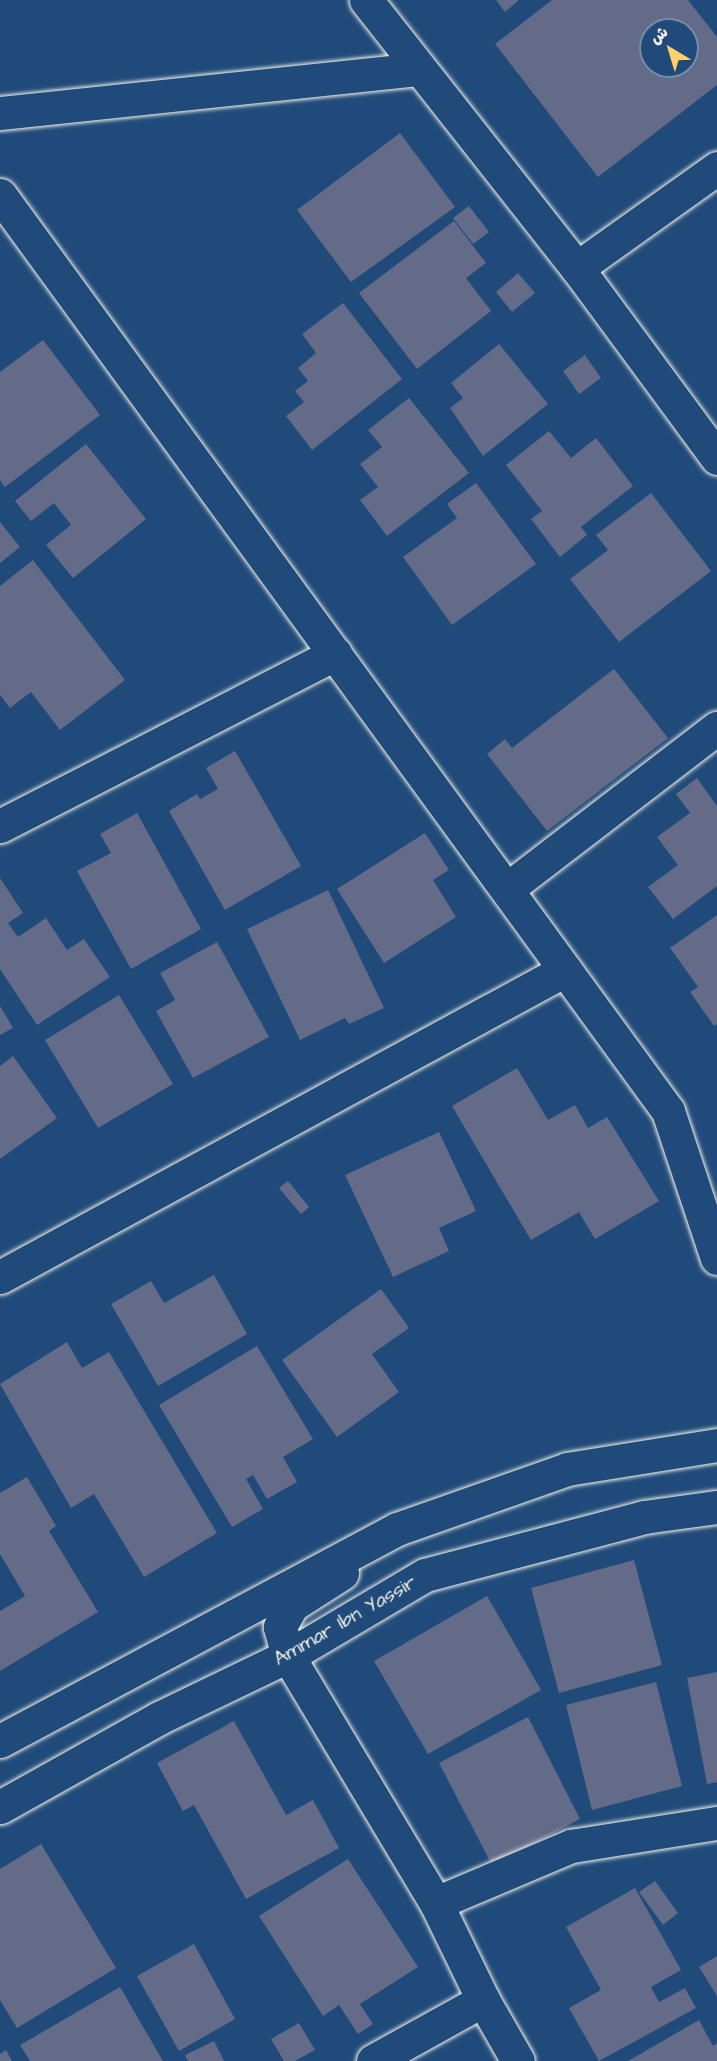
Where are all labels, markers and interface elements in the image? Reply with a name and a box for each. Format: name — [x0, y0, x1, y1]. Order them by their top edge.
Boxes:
north arrow — [639, 18, 699, 78]
text: ش — [645, 21, 673, 49]
street label: Ammar Ibn Yassir — [270, 1571, 420, 1671]

